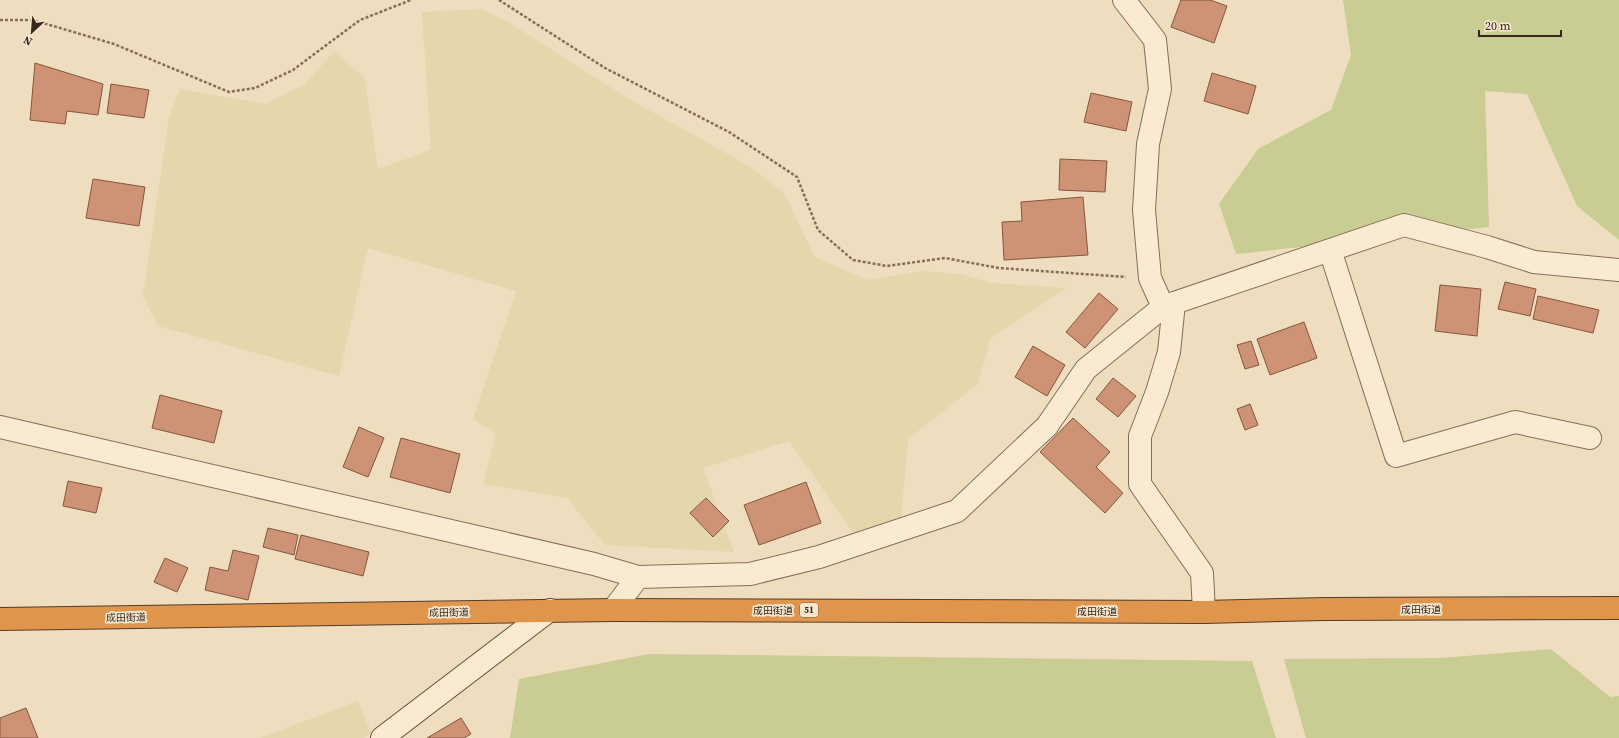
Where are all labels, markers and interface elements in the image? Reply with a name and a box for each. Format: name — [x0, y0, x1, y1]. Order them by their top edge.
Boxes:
north arrow — [12, 12, 52, 52]
scale bar — [1479, 12, 1561, 38]
text: 20 m — [1485, 18, 1511, 34]
text: N — [21, 32, 35, 49]
road number: 51 — [800, 603, 818, 617]
street label: 成田街道 — [1401, 603, 1441, 616]
street label: 成田街道 — [753, 604, 793, 617]
street label: 成田街道 — [1077, 605, 1117, 618]
street label: 成田街道 — [429, 606, 469, 619]
street label: 成田街道 — [106, 611, 146, 624]

